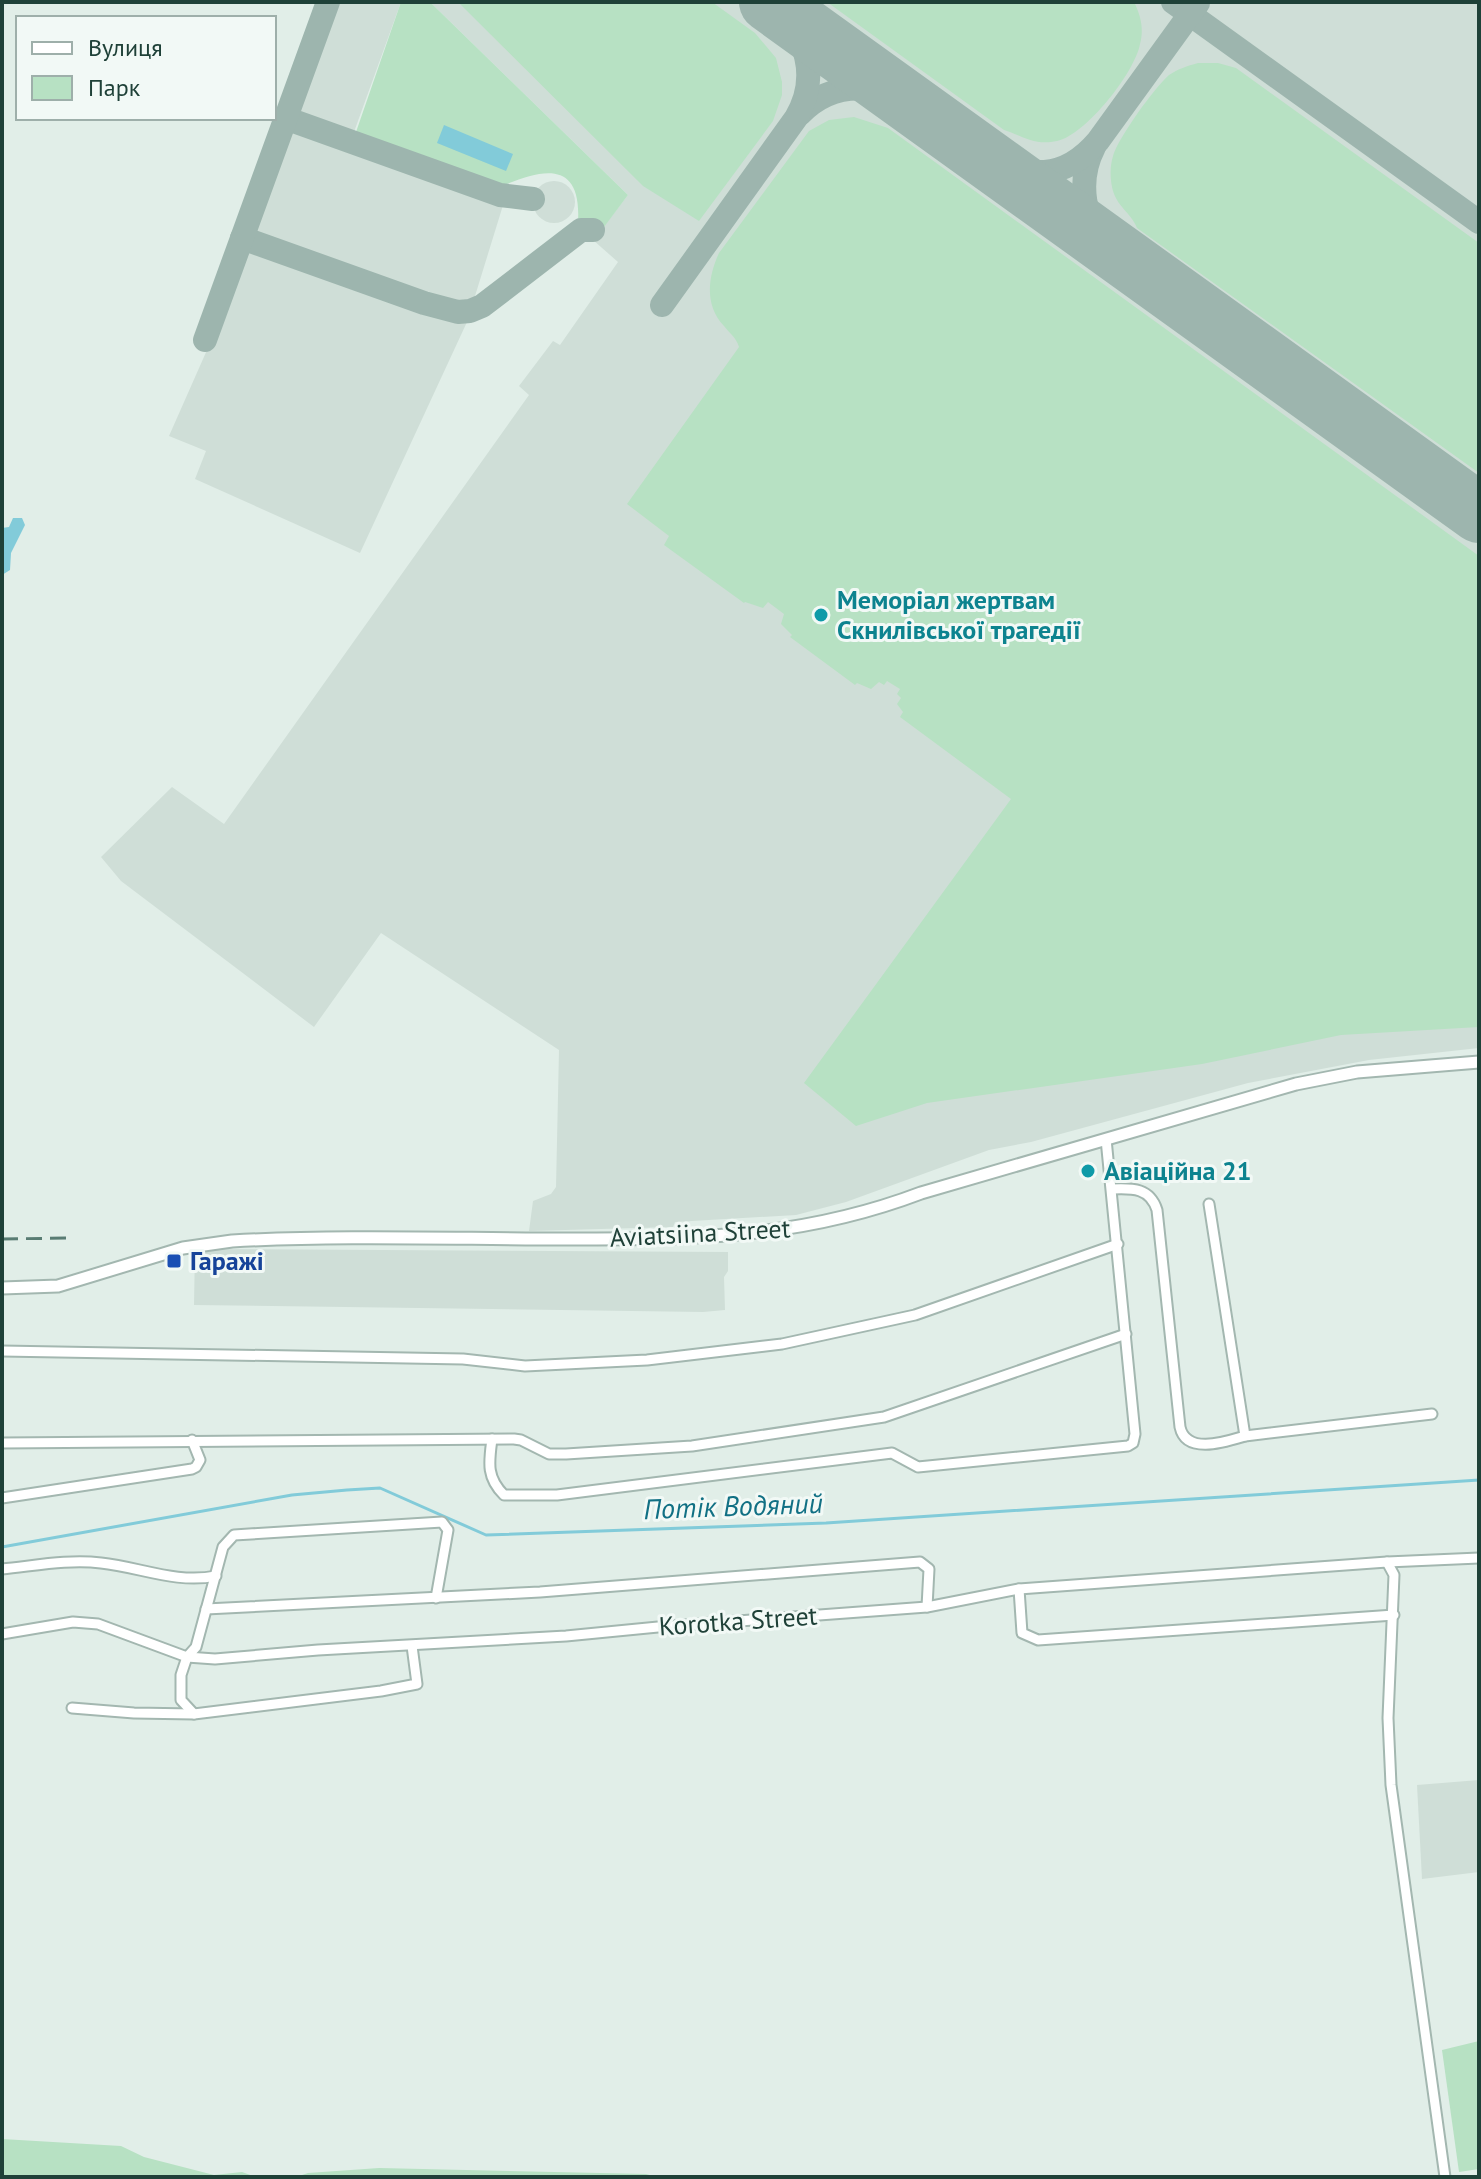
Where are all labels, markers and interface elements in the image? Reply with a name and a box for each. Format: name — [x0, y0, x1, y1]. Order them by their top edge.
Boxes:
legend — [16, 16, 276, 120]
text: Вулиця — [88, 32, 163, 63]
text: Парк — [88, 72, 141, 103]
place label: Меморіал жертвам Скнилівської трагедії — [837, 583, 1081, 646]
marker: Меморіал жертвам Скнилівської трагедії — [812, 606, 830, 624]
place label: Авіаційна 21 — [1104, 1154, 1251, 1187]
marker: Авіаційна 21 — [1079, 1162, 1097, 1180]
street label: Aviatsiina Street — [609, 1211, 791, 1254]
place label: Гаражі — [190, 1244, 264, 1277]
marker: Гаражі — [165, 1252, 183, 1270]
water label: Потік Водяний — [643, 1484, 823, 1527]
street label: Korotka Street — [658, 1598, 819, 1643]

